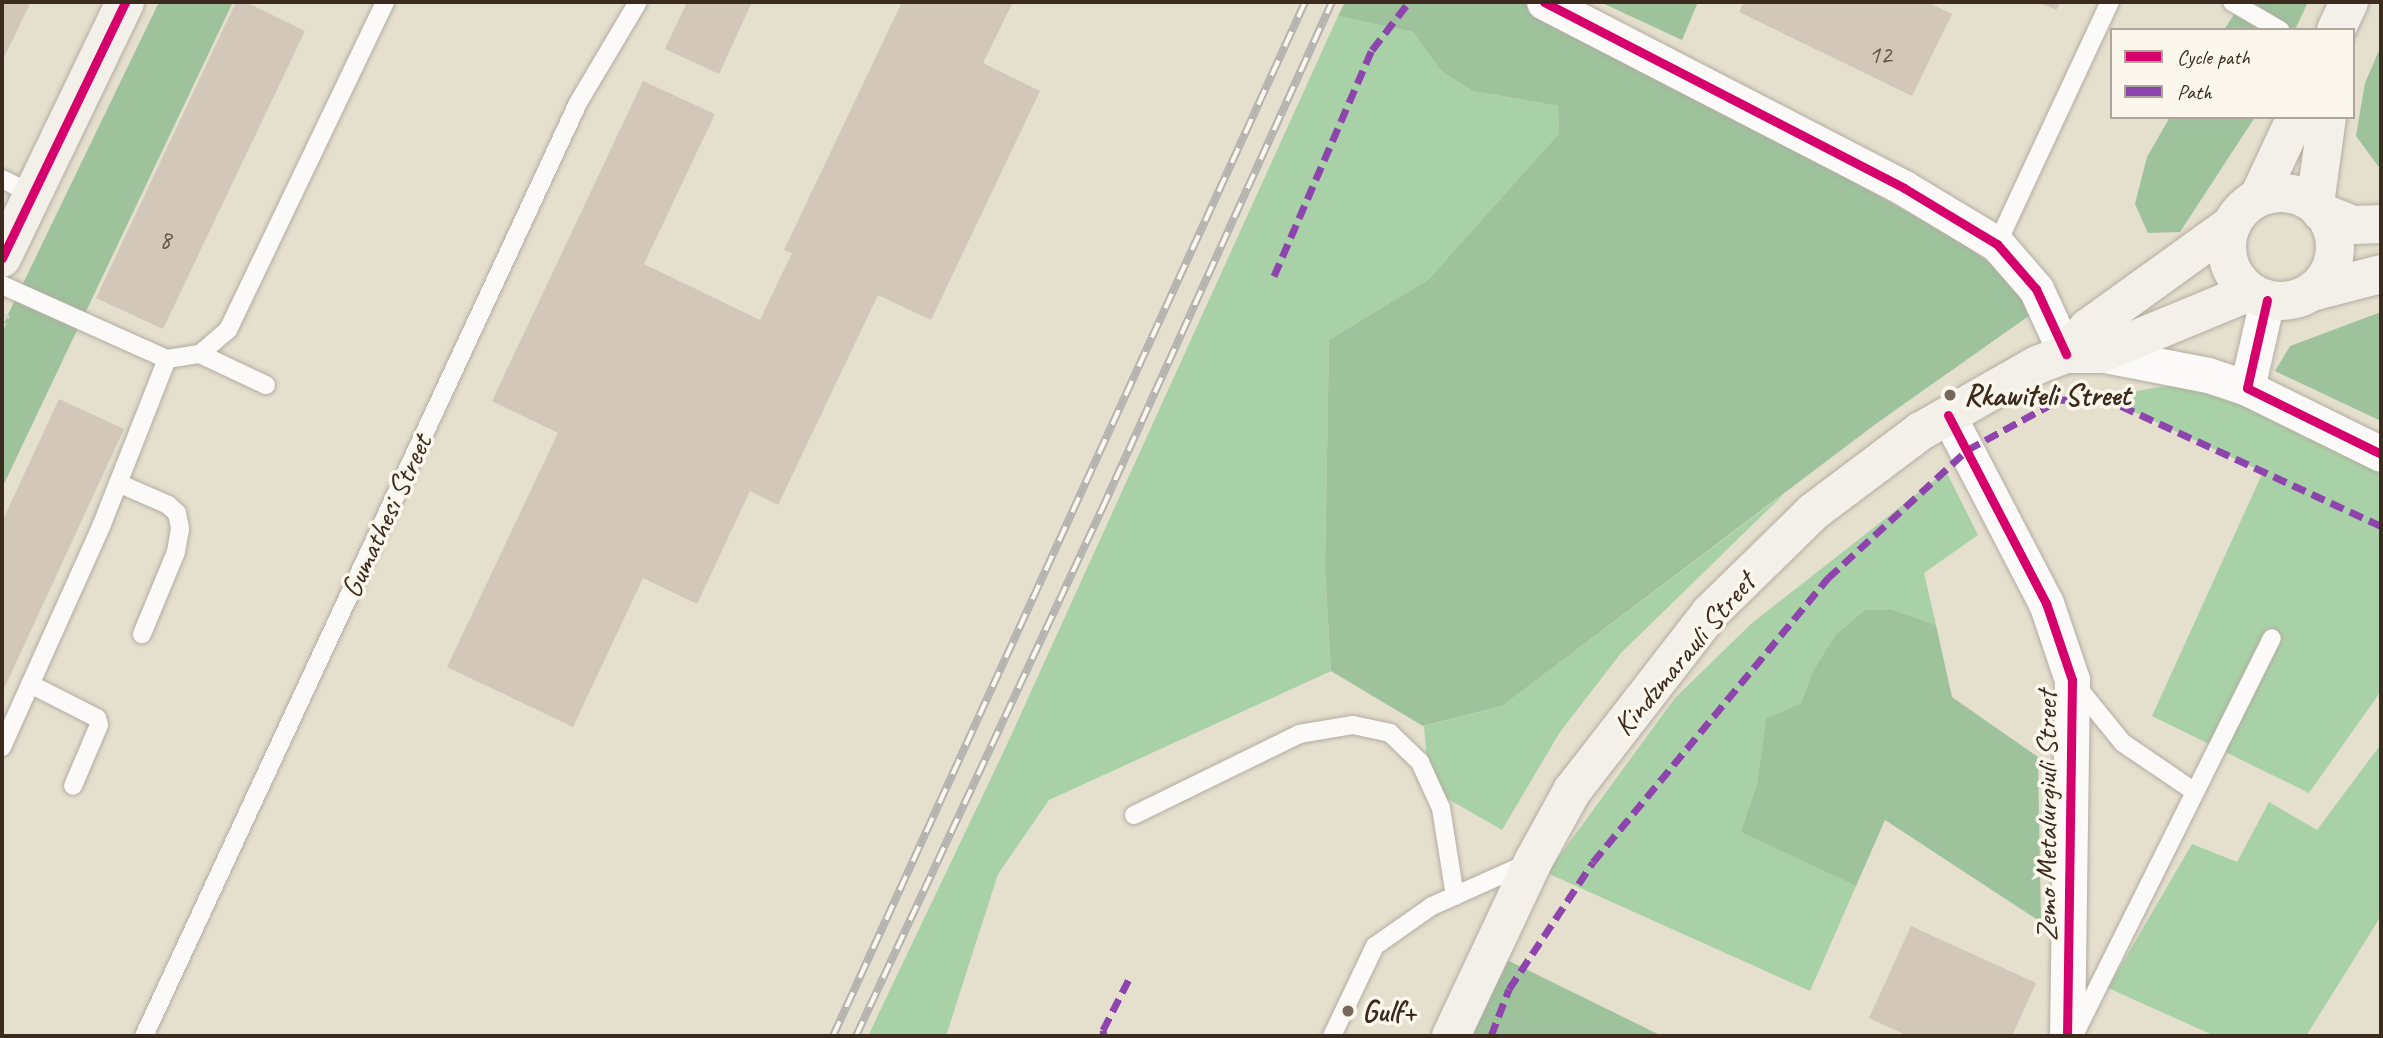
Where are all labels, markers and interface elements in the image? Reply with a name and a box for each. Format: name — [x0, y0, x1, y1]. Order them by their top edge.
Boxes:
legend — [2110, 28, 2355, 119]
house number: 12 — [1868, 39, 1892, 71]
text: Cycle path — [2177, 44, 2250, 70]
text: Path — [2177, 79, 2212, 105]
house number: 8 — [159, 224, 171, 256]
place label: Rkawiteli Street — [1964, 377, 2131, 413]
marker: Rkawiteli Street — [1942, 387, 1958, 403]
street label: Gumathesi Street — [332, 429, 440, 603]
street label: Kindzmarauli Street — [1605, 565, 1763, 743]
street label: Zemo Metalurgiuli Street — [2028, 691, 2064, 941]
place label: Gulf+ — [1362, 993, 1416, 1029]
marker: Gulf+ — [1340, 1003, 1356, 1019]

